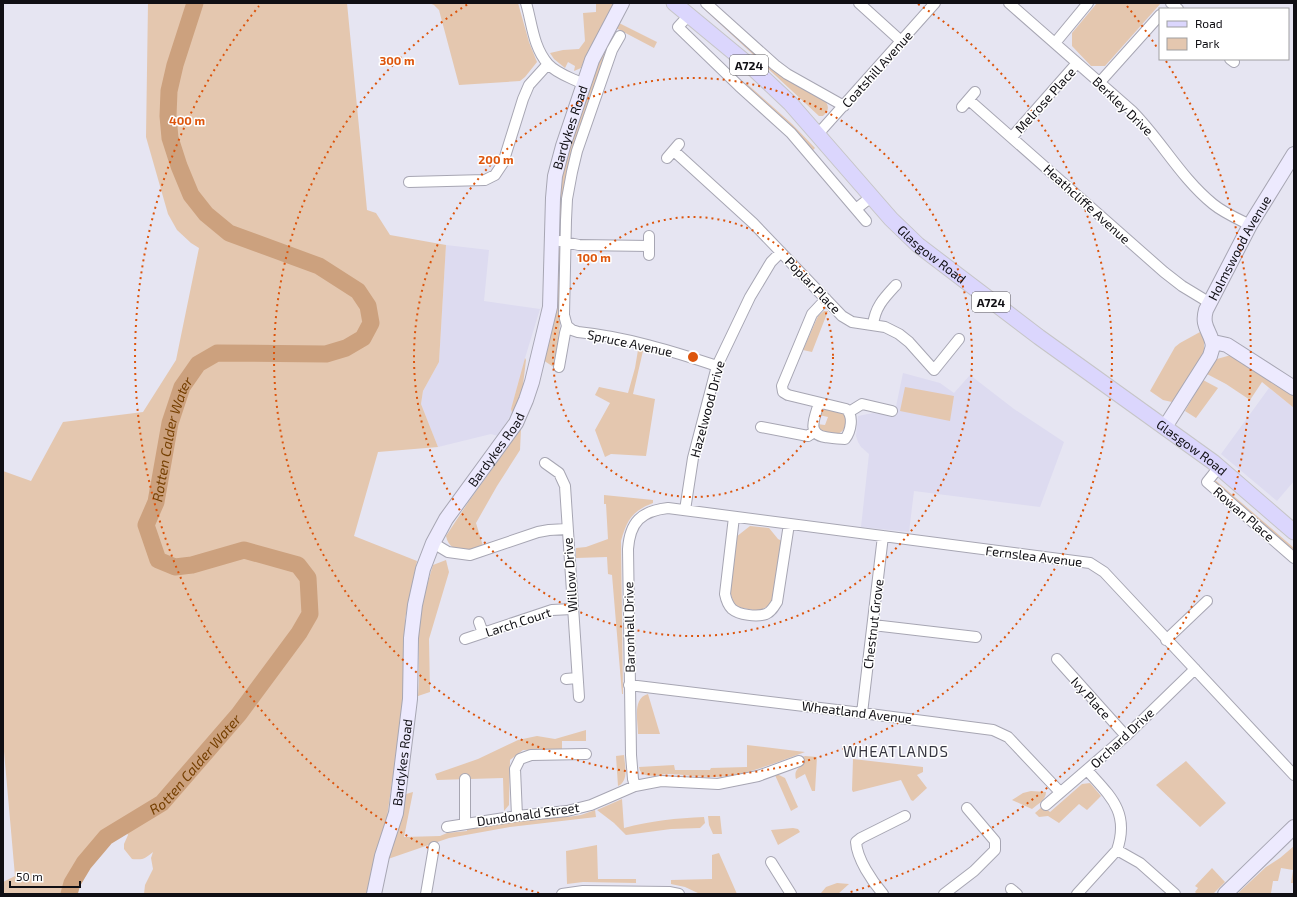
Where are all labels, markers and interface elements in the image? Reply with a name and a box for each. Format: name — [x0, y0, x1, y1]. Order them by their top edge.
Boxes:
legend — [1159, 8, 1289, 60]
text: Road — [1195, 16, 1223, 30]
street label: Coatshill Avenue — [838, 27, 916, 111]
text: Park — [1195, 36, 1220, 50]
text: 300 m — [379, 53, 415, 67]
road number: A724 — [730, 55, 768, 75]
street label: Melrose Place — [1011, 64, 1079, 136]
street label: Berkley Drive — [1089, 73, 1157, 139]
street label: Bardykes Road — [549, 83, 591, 171]
text: 400 m — [169, 113, 205, 127]
text: 200 m — [478, 152, 514, 166]
street label: Heathcliffe Avenue — [1040, 161, 1134, 247]
street label: Holmswood Avenue — [1204, 192, 1274, 303]
street label: Glasgow Road — [894, 222, 969, 287]
text: 100 m — [577, 250, 611, 264]
street label: Poplar Place — [782, 253, 844, 317]
road number: A724 — [972, 292, 1010, 312]
street label: Spruce Avenue — [586, 326, 674, 360]
centre of rings — [686, 350, 700, 364]
street label: Hazelwood Drive — [686, 359, 728, 459]
water label: Rotten Calder Water — [148, 373, 196, 503]
street label: Bardykes Road — [464, 410, 528, 490]
street label: Glasgow Road — [1153, 416, 1230, 479]
street label: Rowan Place — [1210, 483, 1278, 545]
street label: Willow Drive — [559, 537, 581, 613]
street label: Fernslea Avenue — [985, 542, 1083, 570]
street label: Chestnut Grove — [860, 578, 886, 670]
street label: Baronhall Drive — [620, 581, 638, 673]
street label: Larch Court — [483, 604, 553, 640]
street label: Ivy Place — [1068, 673, 1114, 723]
street label: Wheatland Avenue — [801, 697, 913, 727]
street label: Orchard Drive — [1087, 704, 1157, 771]
water label: Rotten Calder Water — [146, 710, 244, 817]
street label: Bardykes Road — [389, 718, 415, 807]
district label: WHEATLANDS — [843, 742, 949, 760]
street label: Dundonald Street — [476, 799, 580, 829]
scale bar — [10, 863, 80, 889]
text: 50 m — [16, 869, 43, 883]

